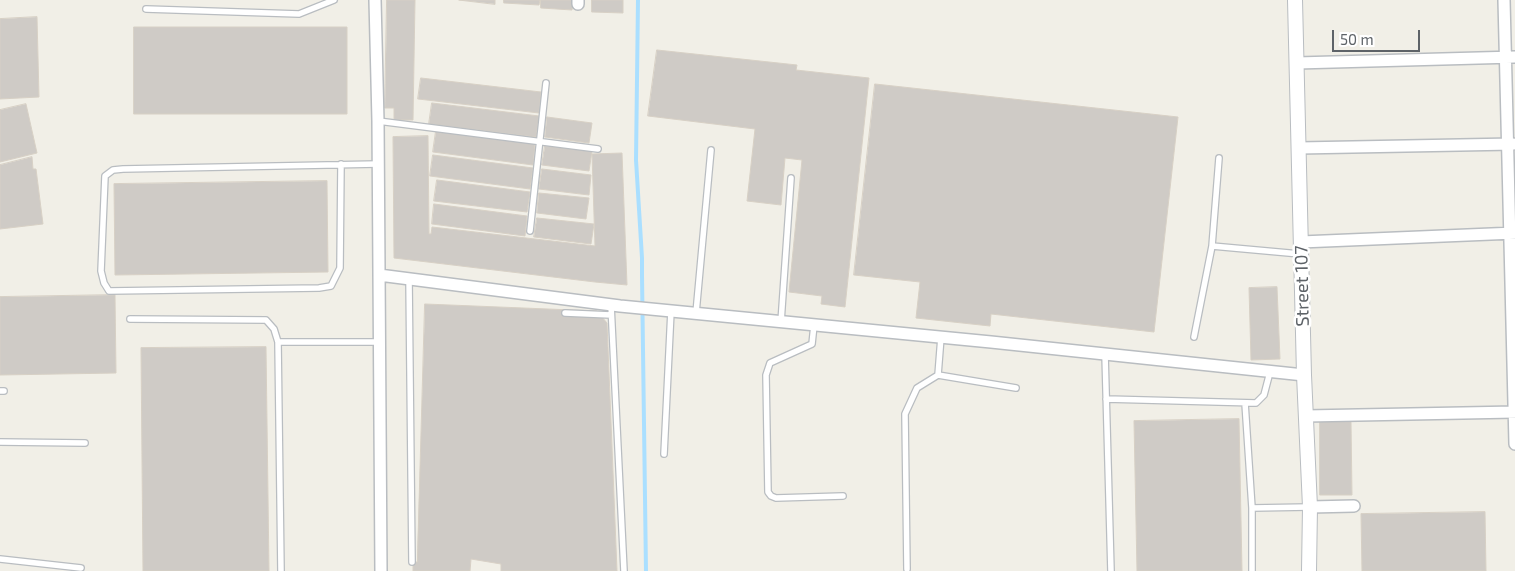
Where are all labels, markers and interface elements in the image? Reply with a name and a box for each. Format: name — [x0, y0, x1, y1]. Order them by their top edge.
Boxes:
scale bar — [1335, 20, 1422, 52]
text: 50 m — [1340, 30, 1374, 48]
street label: Street 107 — [1290, 245, 1314, 327]

